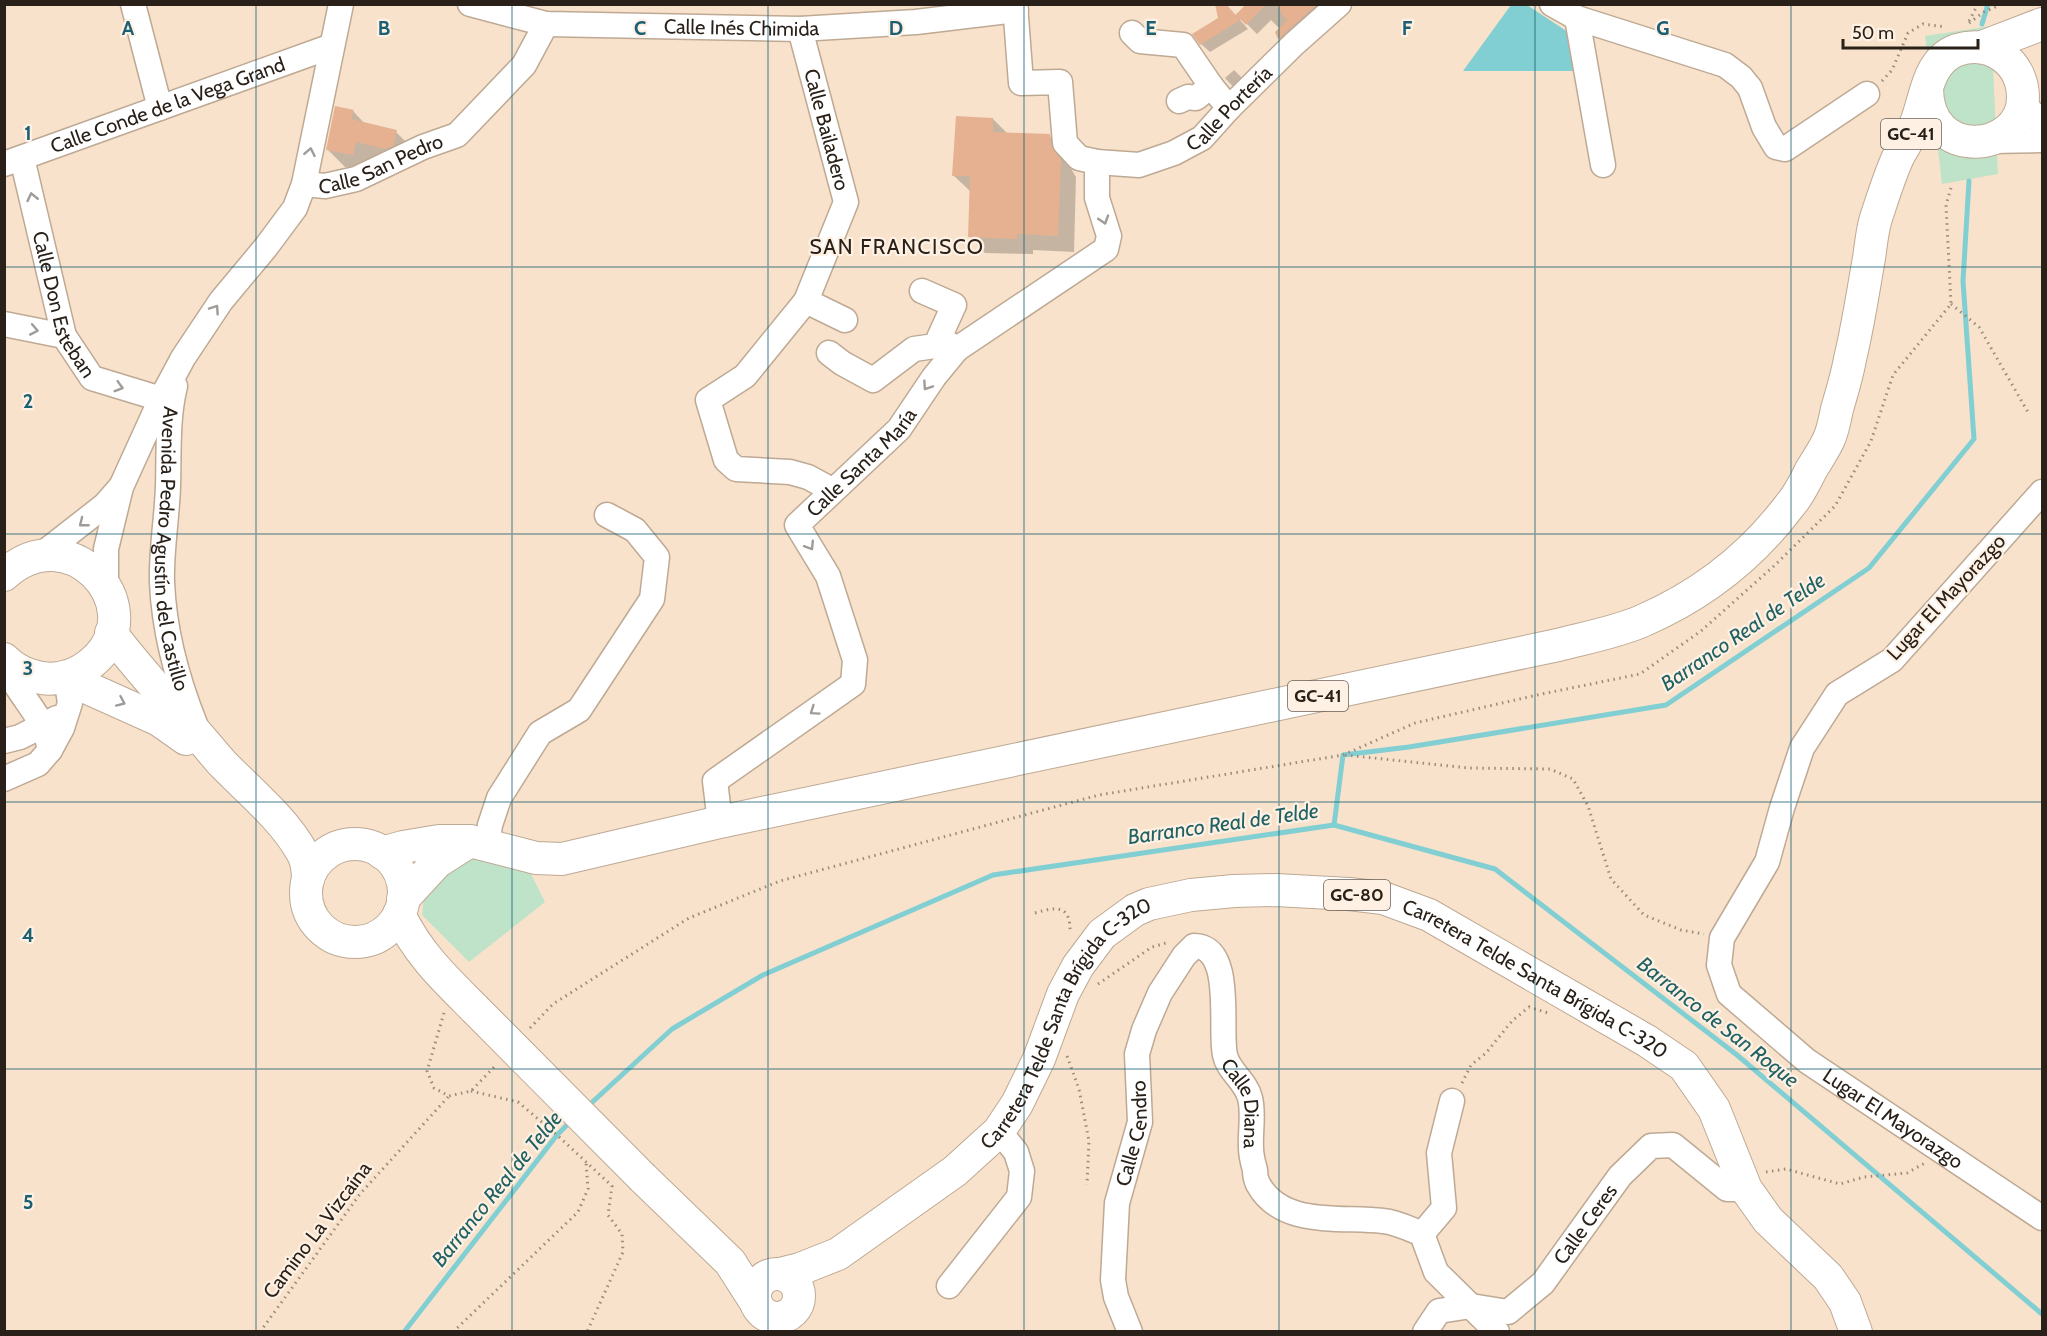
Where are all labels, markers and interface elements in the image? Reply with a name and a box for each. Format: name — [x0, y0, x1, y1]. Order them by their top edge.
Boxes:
scale bar — [1843, 12, 1978, 50]
street label: Calle Inés Chimida — [664, 14, 820, 41]
text: A — [122, 16, 135, 40]
text: B — [378, 16, 390, 40]
text: C — [634, 16, 646, 40]
text: D — [889, 16, 903, 40]
text: E — [1145, 16, 1157, 40]
text: F — [1402, 16, 1413, 40]
text: G — [1656, 16, 1670, 40]
text: 50 m — [1852, 22, 1894, 44]
street label: Calle Conde de la Vega Grand — [47, 52, 288, 158]
street label: Calle Portería — [1182, 60, 1277, 156]
street label: Calle Bailadero — [799, 66, 854, 193]
road number: GC-41 — [1881, 119, 1941, 149]
text: 1 — [24, 121, 32, 145]
street label: Calle San Pedro — [317, 129, 446, 199]
one-way arrow — [303, 147, 316, 157]
one-way arrow — [26, 192, 39, 202]
one-way arrow — [1097, 214, 1109, 225]
street label: Calle Don Esteban — [28, 229, 100, 382]
district label: SAN FRANCISCO — [810, 234, 984, 259]
one-way arrow — [208, 305, 220, 315]
one-way arrow — [29, 323, 39, 336]
one-way arrow — [114, 379, 124, 392]
one-way arrow — [923, 380, 934, 391]
text: 2 — [23, 389, 33, 413]
street label: Calle Santa María — [801, 403, 922, 522]
street label: Avenida Pedro Agustín del Castillo — [150, 405, 194, 694]
one-way arrow — [78, 516, 89, 527]
street label: Lugar El Mayorazgo — [1882, 529, 2010, 665]
one-way arrow — [802, 540, 814, 550]
water label: Barranco Real de Telde — [1656, 567, 1830, 696]
text: 3 — [23, 656, 33, 680]
road number: GC-41 — [1288, 681, 1348, 711]
one-way arrow — [115, 695, 126, 707]
one-way arrow — [810, 704, 821, 715]
water label: Barranco Real de Telde — [1126, 798, 1320, 849]
road number: GC-80 — [1324, 880, 1390, 910]
street label: Carretera Telde Santa Brígida C-320 — [975, 893, 1154, 1154]
street label: Carretera Telde Santa Brígida C-320 — [1399, 894, 1672, 1064]
text: 4 — [22, 923, 34, 947]
water label: Barranco de San Roque — [1633, 951, 1804, 1093]
street label: Calle Diana — [1216, 1054, 1264, 1149]
street label: Lugar El Mayorazgo — [1818, 1063, 1968, 1174]
street label: Calle Cendro — [1110, 1080, 1152, 1189]
water label: Barranco Real de Telde — [426, 1106, 567, 1271]
street label: Camino La Vizcaína — [258, 1157, 376, 1303]
street label: Calle Ceres — [1548, 1179, 1622, 1269]
text: 5 — [23, 1190, 33, 1214]

